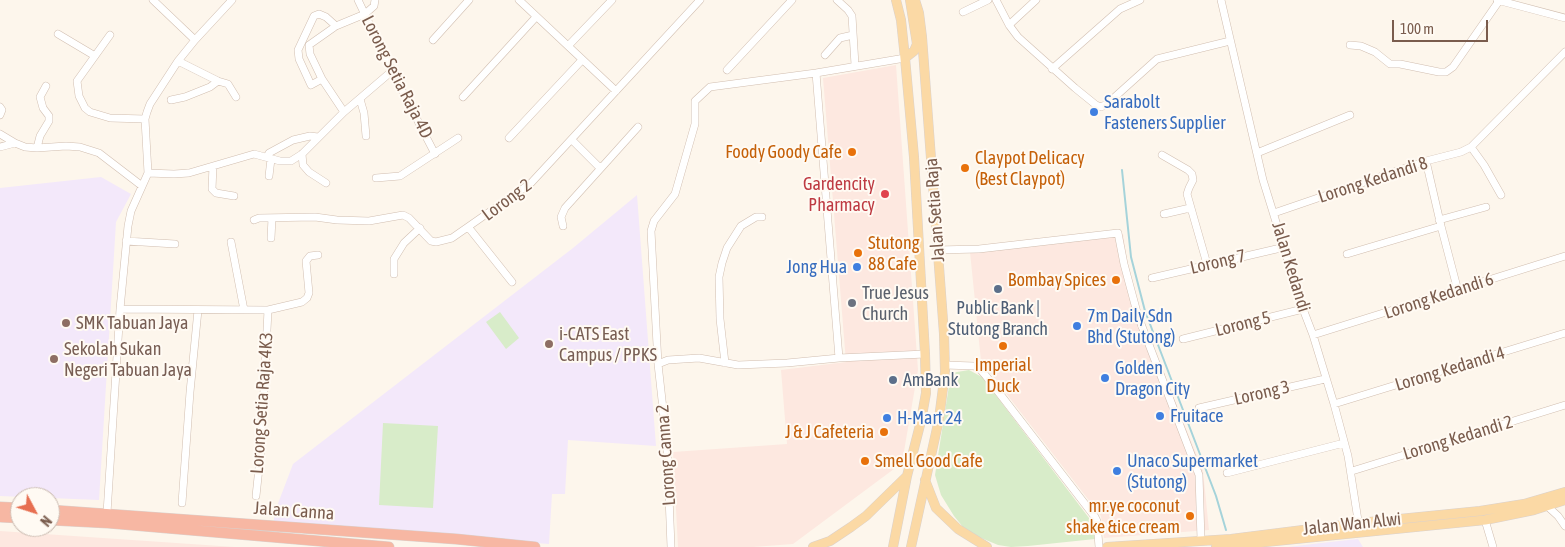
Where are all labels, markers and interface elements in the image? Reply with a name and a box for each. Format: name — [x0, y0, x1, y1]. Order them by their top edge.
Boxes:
scale bar — [1395, 10, 1491, 42]
street label: Lorong Setia Raja 4D — [357, 12, 437, 142]
text: 100 m — [1400, 20, 1434, 37]
place label: Sarabolt Fasteners Supplier — [1104, 91, 1226, 134]
marker: Sarabolt Fasteners Supplier — [1088, 106, 1100, 118]
place label: Foody Goody Cafe — [725, 141, 842, 163]
marker: Foody Goody Cafe — [846, 146, 858, 158]
place label: Claypot Delicacy (Best Claypot) — [975, 147, 1085, 190]
street label: Lorong Kedandi 8 — [1315, 152, 1431, 208]
street label: Jalan Setia Raja — [921, 157, 949, 263]
marker: Claypot Delicacy (Best Claypot) — [959, 162, 971, 174]
place label: Gardencity Pharmacy — [803, 173, 875, 215]
street label: Lorong 2 — [478, 174, 536, 226]
marker: Gardencity Pharmacy — [879, 188, 891, 200]
street label: Jalan Kedandi — [1267, 219, 1315, 315]
place label: Stutong 88 Cafe — [868, 232, 919, 274]
street label: Lorong 7 — [1188, 245, 1248, 279]
marker: Stutong 88 Cafe — [852, 247, 864, 259]
place label: Jong Hua — [786, 256, 847, 278]
marker: Jong Hua — [851, 261, 863, 273]
street label: Lorong Kedandi 6 — [1381, 268, 1497, 324]
place label: Bombay Spices — [1008, 269, 1106, 291]
marker: Bombay Spices — [1110, 274, 1122, 286]
place label: True Jesus Church — [862, 282, 929, 324]
marker: Public Bank | Stutong Branch — [992, 283, 1004, 295]
marker: True Jesus Church — [846, 297, 858, 309]
place label: Public Bank | Stutong Branch — [948, 297, 1048, 340]
place label: 7m Daily Sdn Bhd (Stutong) — [1087, 305, 1175, 348]
street label: Lorong 5 — [1213, 307, 1273, 341]
place label: SMK Tabuan Jaya — [76, 312, 188, 334]
marker: SMK Tabuan Jaya — [60, 317, 72, 329]
marker: 7m Daily Sdn Bhd (Stutong) — [1071, 320, 1083, 332]
place label: i-CATS East Campus / PPKS — [559, 323, 657, 366]
street label: Lorong Setia Raja 4K3 — [246, 331, 278, 475]
place label: Sekolah Sukan Negeri Tabuan Jaya — [64, 338, 192, 380]
marker: i-CATS East Campus / PPKS — [543, 338, 555, 350]
marker: Imperial Duck — [997, 340, 1009, 352]
street label: Lorong Kedandi 4 — [1392, 342, 1508, 396]
marker: Sekolah Sukan Negeri Tabuan Jaya — [48, 353, 60, 365]
place label: Imperial Duck — [975, 354, 1031, 396]
place label: Golden Dragon City — [1115, 357, 1190, 399]
place label: AmBank — [903, 369, 958, 391]
marker: Golden Dragon City — [1099, 372, 1111, 384]
marker: AmBank — [887, 374, 899, 386]
street label: Lorong 3 — [1232, 376, 1292, 410]
street label: Lorong Canna 2 — [652, 404, 680, 506]
place label: Fruitace — [1170, 405, 1223, 427]
place label: H-Mart 24 — [897, 407, 962, 429]
marker: Fruitace — [1154, 410, 1166, 422]
street label: Lorong Kedandi 2 — [1400, 411, 1516, 465]
marker: H-Mart 24 — [881, 412, 893, 424]
place label: J & J Cafeteria — [785, 421, 874, 443]
marker: J & J Cafeteria — [878, 426, 890, 438]
place label: Smell Good Cafe — [875, 450, 983, 472]
place label: Unaco Supermarket (Stutong) — [1127, 450, 1258, 492]
marker: Smell Good Cafe — [859, 455, 871, 467]
marker: Unaco Supermarket (Stutong) — [1111, 465, 1123, 477]
north arrow — [10, 487, 60, 537]
place label: mr.ye coconut shake &ice cream — [1066, 495, 1180, 538]
street label: Jalan Canna — [253, 497, 335, 525]
street label: Jalan Wan Alwi — [1302, 508, 1402, 540]
marker: mr.ye coconut shake &ice cream — [1184, 510, 1196, 522]
text: N — [37, 513, 55, 529]

